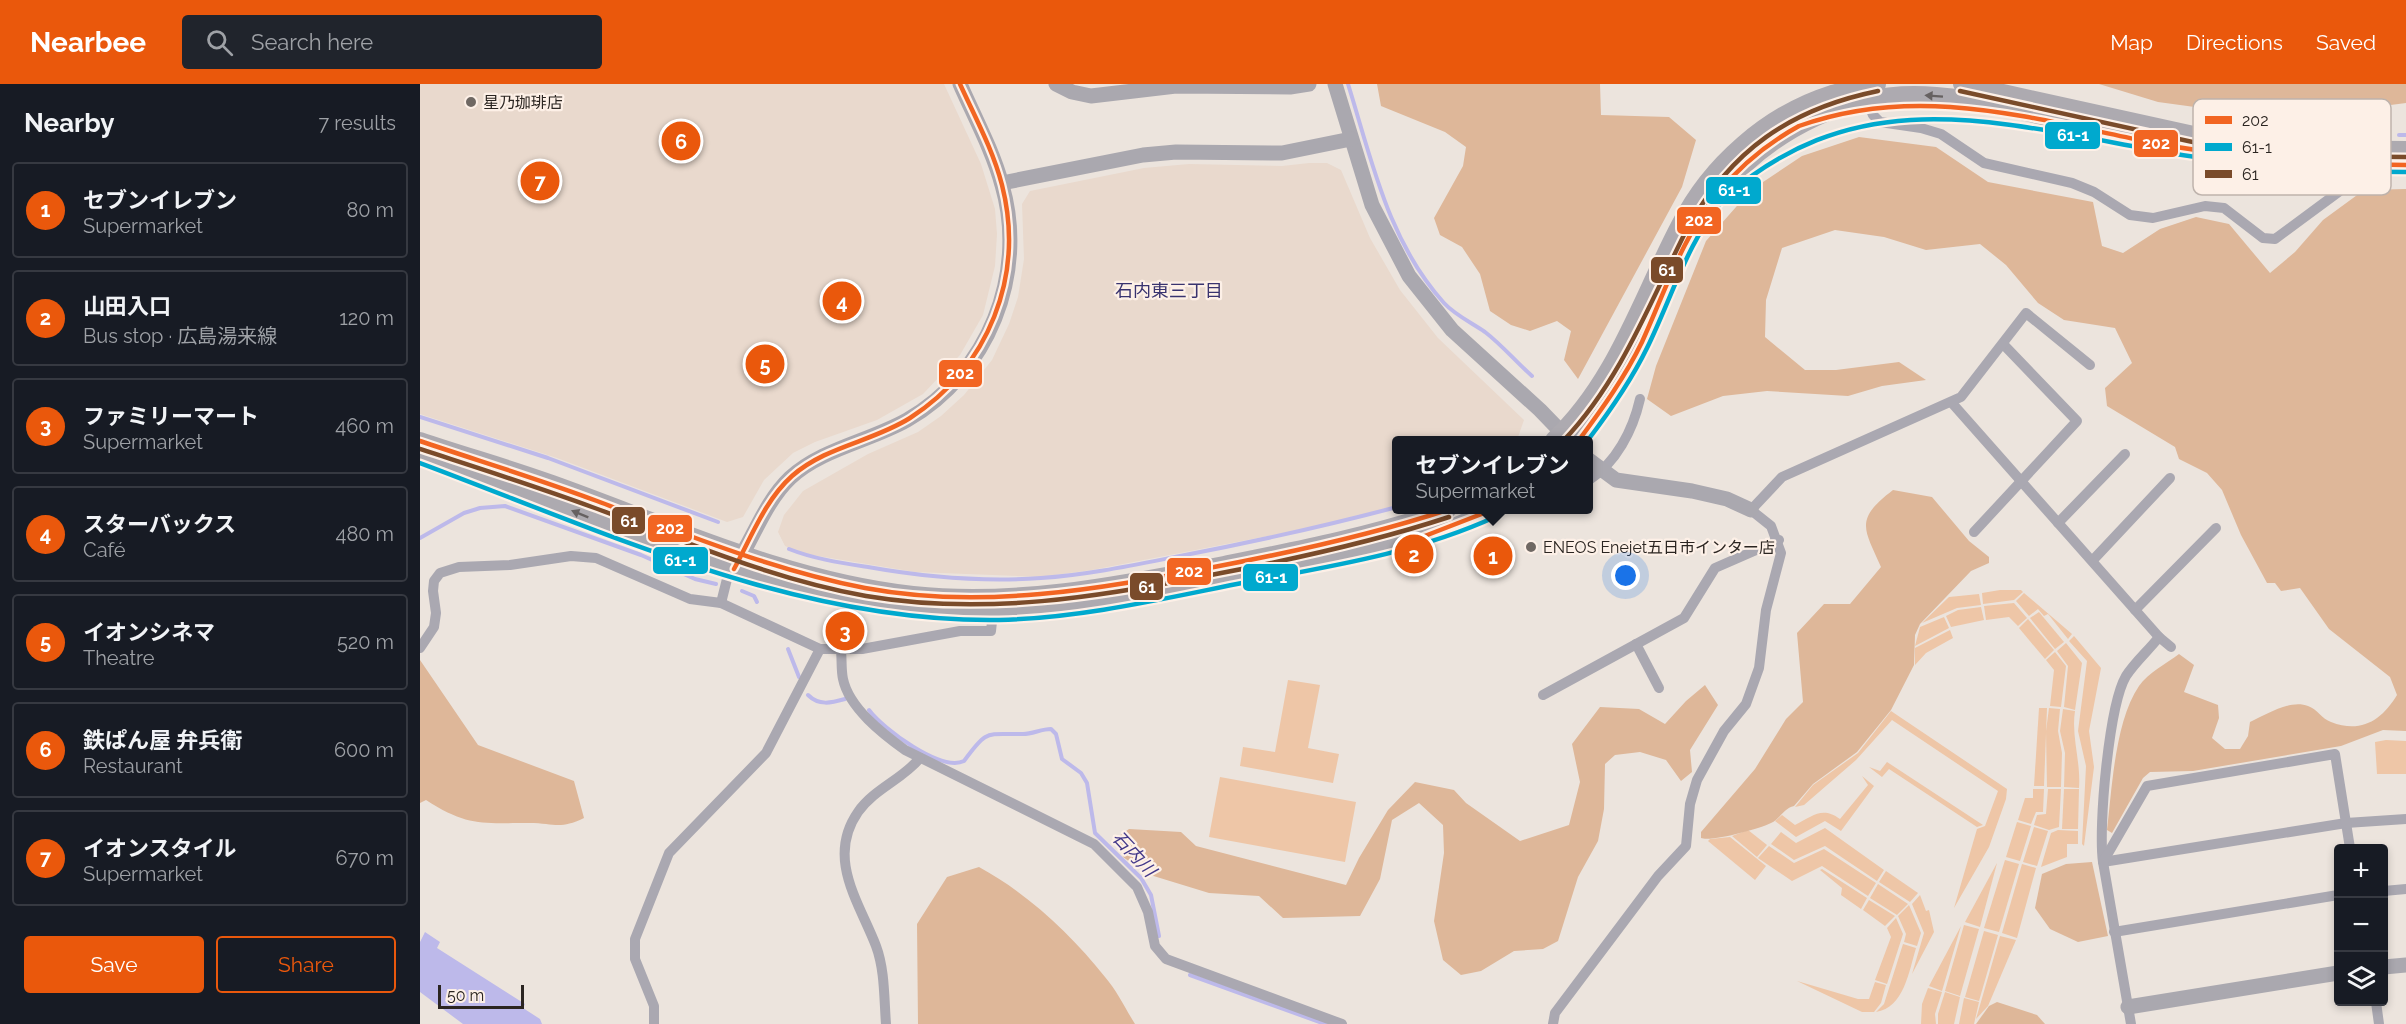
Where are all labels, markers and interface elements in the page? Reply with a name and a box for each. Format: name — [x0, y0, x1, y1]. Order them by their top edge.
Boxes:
search box — [182, 15, 602, 69]
text: Nearbee — [30, 26, 146, 59]
icon: search — [203, 26, 236, 59]
text: Search here — [251, 29, 373, 55]
text: Map — [2110, 30, 2153, 55]
text: Directions — [2186, 30, 2283, 55]
text: Saved — [2316, 30, 2376, 55]
one-way arrow — [1925, 91, 1944, 101]
place label: 星乃珈琲店 — [483, 93, 563, 112]
marker: 星乃珈琲店 — [464, 95, 478, 109]
legend — [2193, 99, 2391, 195]
text: Nearby — [24, 108, 114, 138]
text: 7 results — [318, 111, 396, 135]
text: 202 — [2242, 111, 2268, 130]
pin: 6 — [662, 118, 700, 164]
line badge: 61-1 — [2044, 121, 2101, 150]
text: 61-1 — [2057, 126, 2089, 145]
line badge: 202 — [2133, 129, 2179, 158]
text: 202 — [2142, 134, 2170, 153]
text: 61-1 — [2242, 138, 2272, 157]
pin: 7 — [520, 158, 560, 204]
text: 61 — [2242, 165, 2259, 184]
line badge: 61-1 — [1705, 176, 1762, 205]
text: 61-1 — [1718, 181, 1750, 200]
text: セブンイレブン — [83, 187, 237, 213]
text: 1 — [41, 198, 50, 222]
text: 80 m — [346, 198, 394, 222]
line badge: 202 — [1676, 206, 1722, 235]
text: 202 — [1685, 211, 1713, 230]
text: Supermarket — [83, 214, 203, 238]
line badge: 61 — [1650, 256, 1684, 284]
text: 61 — [1658, 261, 1676, 280]
pin: 4 — [822, 278, 862, 324]
district label: 石内東三丁目 — [1115, 280, 1223, 301]
text: 山田入口 — [83, 293, 171, 319]
text: 2 — [40, 306, 51, 330]
text: 120 m — [339, 306, 394, 330]
text: Bus stop · 広島湯来線 — [83, 324, 277, 348]
pin: 5 — [746, 342, 784, 386]
line badge: 202 — [938, 359, 983, 388]
text: 202 — [946, 364, 974, 383]
text: ファミリーマート — [83, 403, 259, 429]
text: 3 — [40, 414, 51, 438]
text: 460 m — [335, 414, 394, 438]
text: Supermarket — [83, 430, 203, 454]
popup — [1392, 436, 1593, 514]
text: セブンイレブン — [1415, 452, 1570, 478]
text: Supermarket — [1415, 479, 1535, 503]
line badge: 61 — [611, 506, 646, 535]
one-way arrow — [570, 509, 588, 519]
text: スターバックス — [83, 511, 236, 537]
text: 61 — [620, 512, 638, 531]
line badge: 202 — [647, 514, 693, 543]
text: 202 — [656, 519, 684, 538]
text: 4 — [40, 522, 51, 546]
text: 480 m — [336, 522, 394, 546]
pin: 2 — [1394, 532, 1434, 576]
pin: 1 — [1474, 534, 1512, 578]
text: Café — [83, 538, 126, 562]
place label: ENEOS Enejet五日市インター店 — [1543, 538, 1775, 557]
marker: ENEOS Enejet五日市インター店 — [1524, 540, 1538, 554]
line badge: 61-1 — [652, 546, 709, 575]
text: 61-1 — [664, 551, 696, 570]
line badge: 202 — [1166, 557, 1212, 586]
your location — [1611, 561, 1640, 590]
text: 202 — [1175, 562, 1203, 581]
line badge: 61-1 — [1242, 563, 1299, 592]
text: 61-1 — [1255, 568, 1287, 587]
line badge: 61 — [1129, 572, 1164, 601]
text: 61 — [1138, 578, 1156, 597]
pin: 3 — [826, 608, 864, 654]
text: イオンシネマ — [83, 619, 215, 645]
text: 5 — [40, 630, 51, 654]
text: 520 m — [337, 630, 394, 654]
text: Theatre — [83, 646, 155, 670]
text: 鉄ぱん屋 弁兵衛 — [83, 727, 242, 753]
text: 6 — [39, 738, 52, 762]
text: 600 m — [334, 738, 394, 762]
text: Restaurant — [83, 754, 183, 778]
water label: 石内川 — [1108, 827, 1162, 882]
text: イオンスタイル — [83, 835, 237, 861]
map controls — [2334, 844, 2388, 1006]
button: + — [2334, 844, 2388, 898]
text: 7 — [40, 846, 51, 870]
text: 670 m — [336, 846, 394, 870]
text: Supermarket — [83, 862, 203, 886]
button: − — [2334, 898, 2388, 952]
button: Save — [24, 936, 204, 993]
button: Share — [216, 936, 396, 993]
button: layers — [2334, 952, 2388, 1006]
scale bar — [438, 982, 524, 1010]
text: 50 m — [447, 986, 484, 1005]

